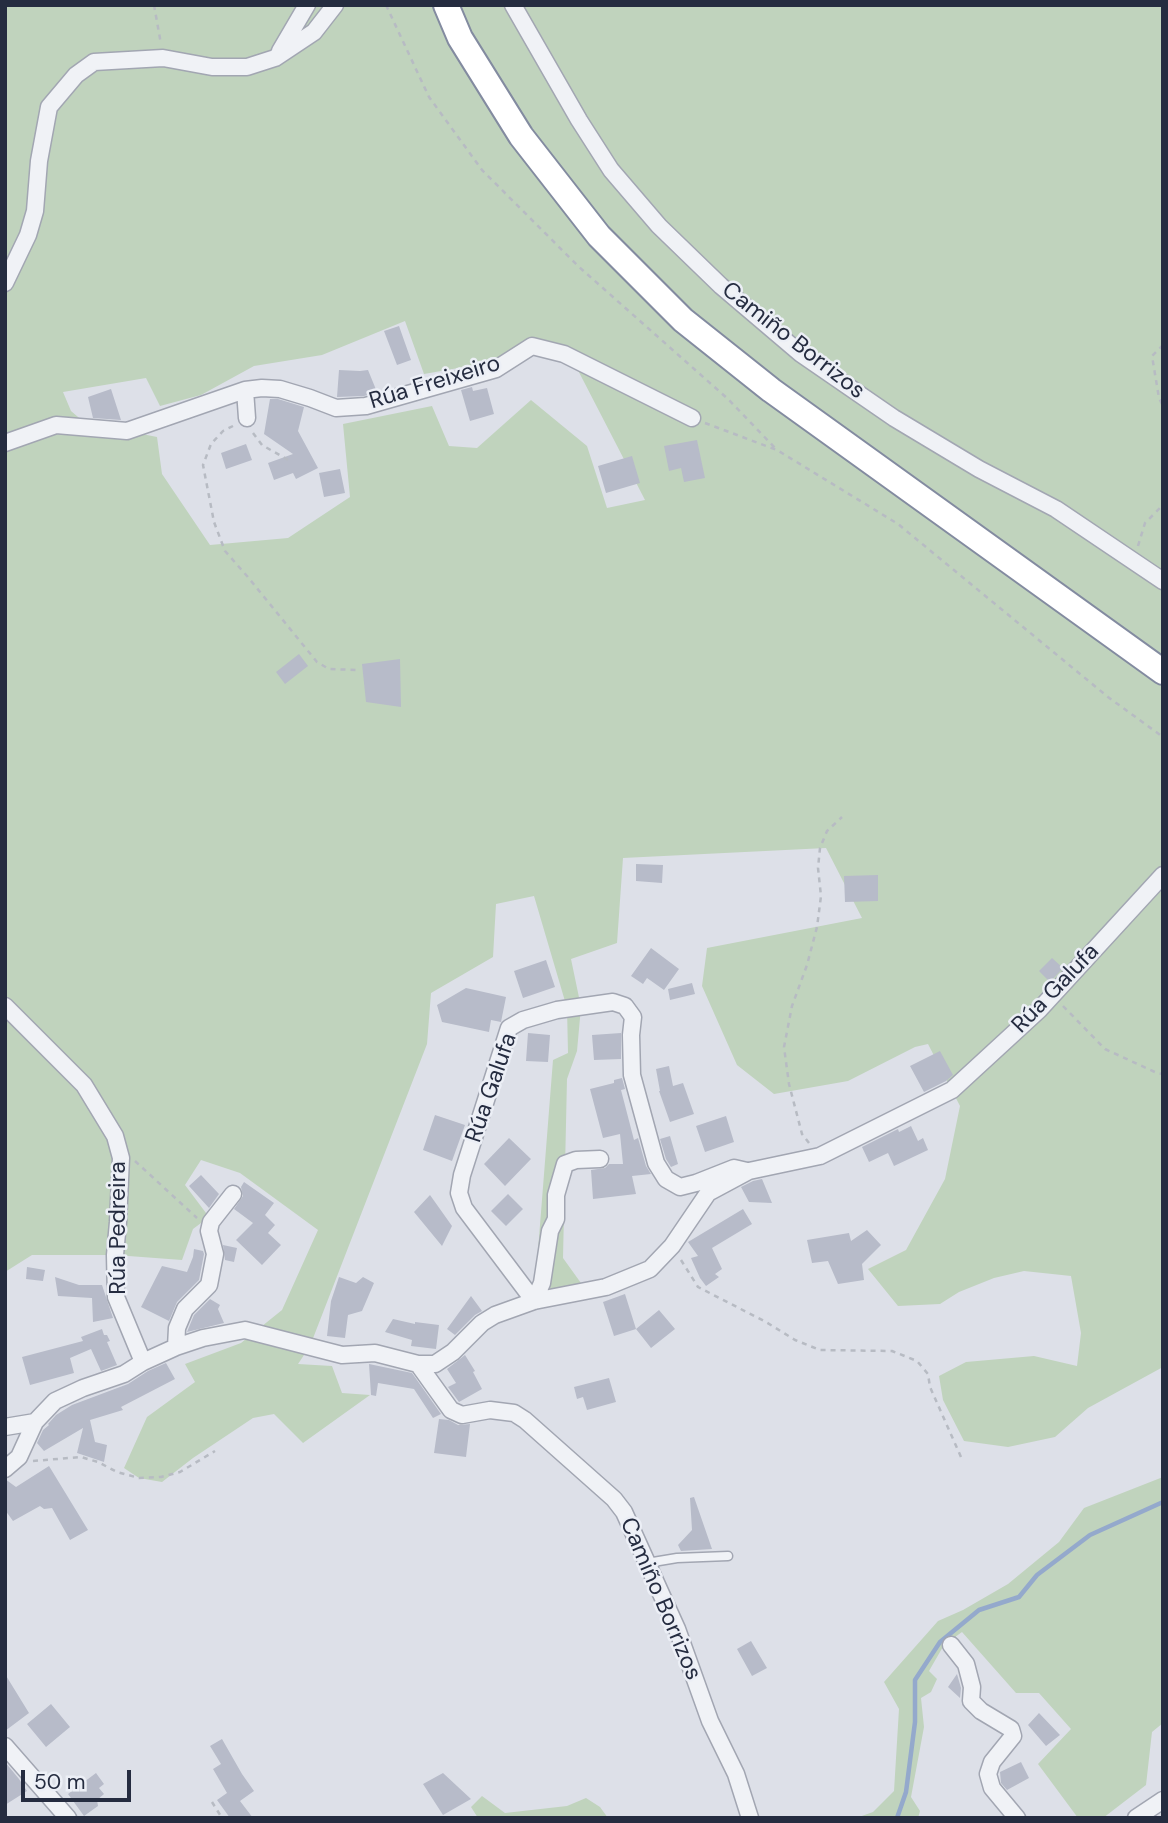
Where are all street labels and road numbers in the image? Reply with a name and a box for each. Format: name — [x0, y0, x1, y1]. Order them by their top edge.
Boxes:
street label: Camiño Borrizos — [716, 277, 870, 405]
street label: Rúa Freixeiro — [366, 350, 504, 416]
street label: Rúa Galufa — [1007, 939, 1105, 1039]
street label: Rúa Galufa — [460, 1030, 524, 1146]
street label: Rúa Pedreira — [105, 1161, 133, 1295]
street label: Camiño Borrizos — [613, 1514, 707, 1684]

